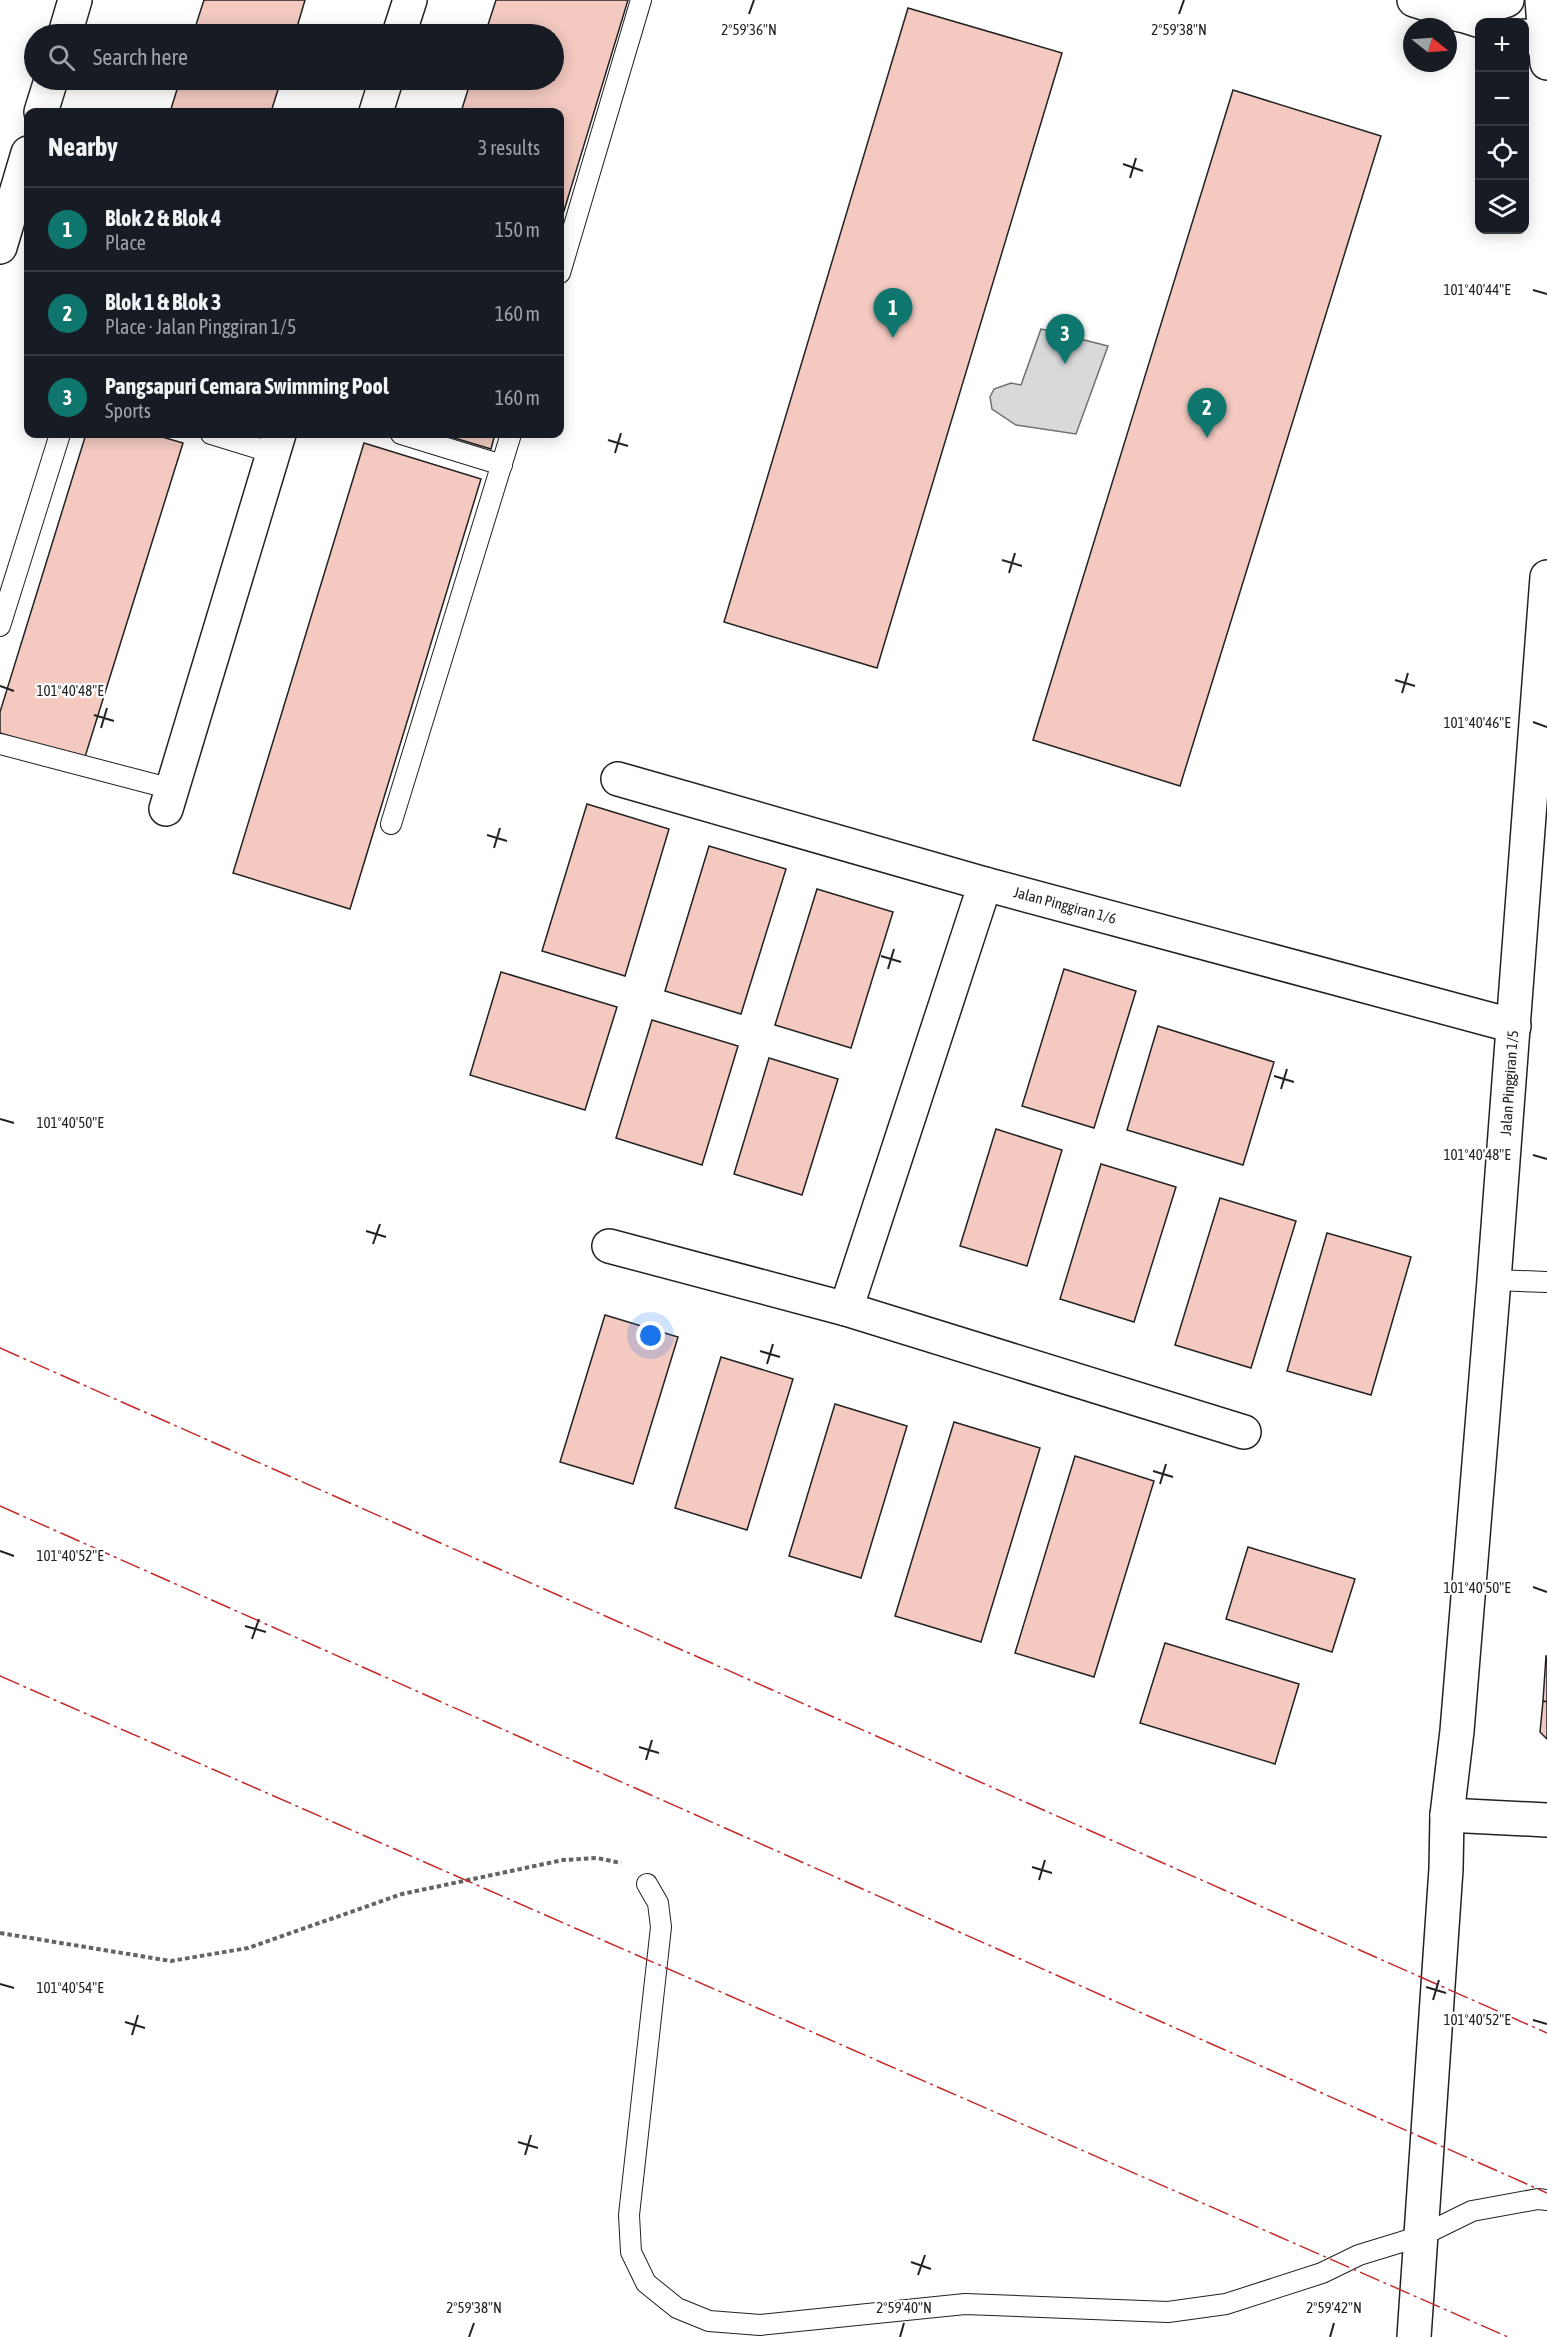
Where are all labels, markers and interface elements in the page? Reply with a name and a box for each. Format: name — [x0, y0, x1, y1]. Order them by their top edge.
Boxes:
north arrow — [1403, 18, 1457, 72]
map controls — [1475, 18, 1529, 234]
button: + — [1475, 18, 1529, 72]
text: 2°59'36"N — [721, 21, 777, 38]
text: 2°59'38"N — [1151, 21, 1207, 38]
search box — [24, 24, 564, 90]
icon: search — [45, 41, 78, 74]
text: Search here — [93, 44, 188, 70]
button: − — [1475, 72, 1529, 126]
button: locate — [1475, 126, 1529, 180]
text: Nearby — [48, 132, 118, 162]
text: 3 results — [478, 136, 540, 159]
button: layers — [1475, 180, 1529, 234]
text: Blok 2 & Blok 4 — [105, 205, 221, 231]
text: 1 — [63, 218, 72, 241]
text: 150 m — [495, 218, 540, 241]
text: Place — [105, 231, 146, 254]
text: 101°40'44"E — [1443, 281, 1511, 298]
pin: 1 — [874, 288, 912, 338]
text: Blok 1 & Blok 3 — [105, 289, 221, 315]
text: 2 — [63, 302, 72, 325]
text: 160 m — [495, 302, 540, 325]
pin: 3 — [1046, 314, 1084, 364]
text: Place · Jalan Pinggiran 1/5 — [105, 315, 296, 338]
text: Pangsapuri Cemara Swimming Pool — [105, 373, 389, 399]
text: 3 — [63, 386, 72, 409]
text: 160 m — [495, 386, 540, 409]
pin: 2 — [1188, 388, 1226, 438]
text: Sports — [105, 399, 151, 422]
text: 101°40'48"E — [36, 682, 104, 699]
text: 101°40'46"E — [1443, 714, 1511, 731]
street label: Jalan Pinggiran 1/6 — [1012, 883, 1118, 927]
street label: Jalan Pinggiran 1/5 — [1497, 1030, 1521, 1136]
text: 101°40'50"E — [36, 1114, 104, 1131]
text: 101°40'48"E — [1443, 1146, 1511, 1163]
your location — [636, 1321, 665, 1350]
text: 101°40'52"E — [36, 1547, 104, 1564]
text: 101°40'50"E — [1443, 1579, 1511, 1596]
text: 101°40'54"E — [36, 1979, 104, 1996]
text: 101°40'52"E — [1443, 2011, 1511, 2028]
text: 2°59'38"N — [446, 2299, 502, 2316]
text: 2°59'40"N — [876, 2299, 932, 2316]
text: 2°59'42"N — [1306, 2299, 1362, 2316]

